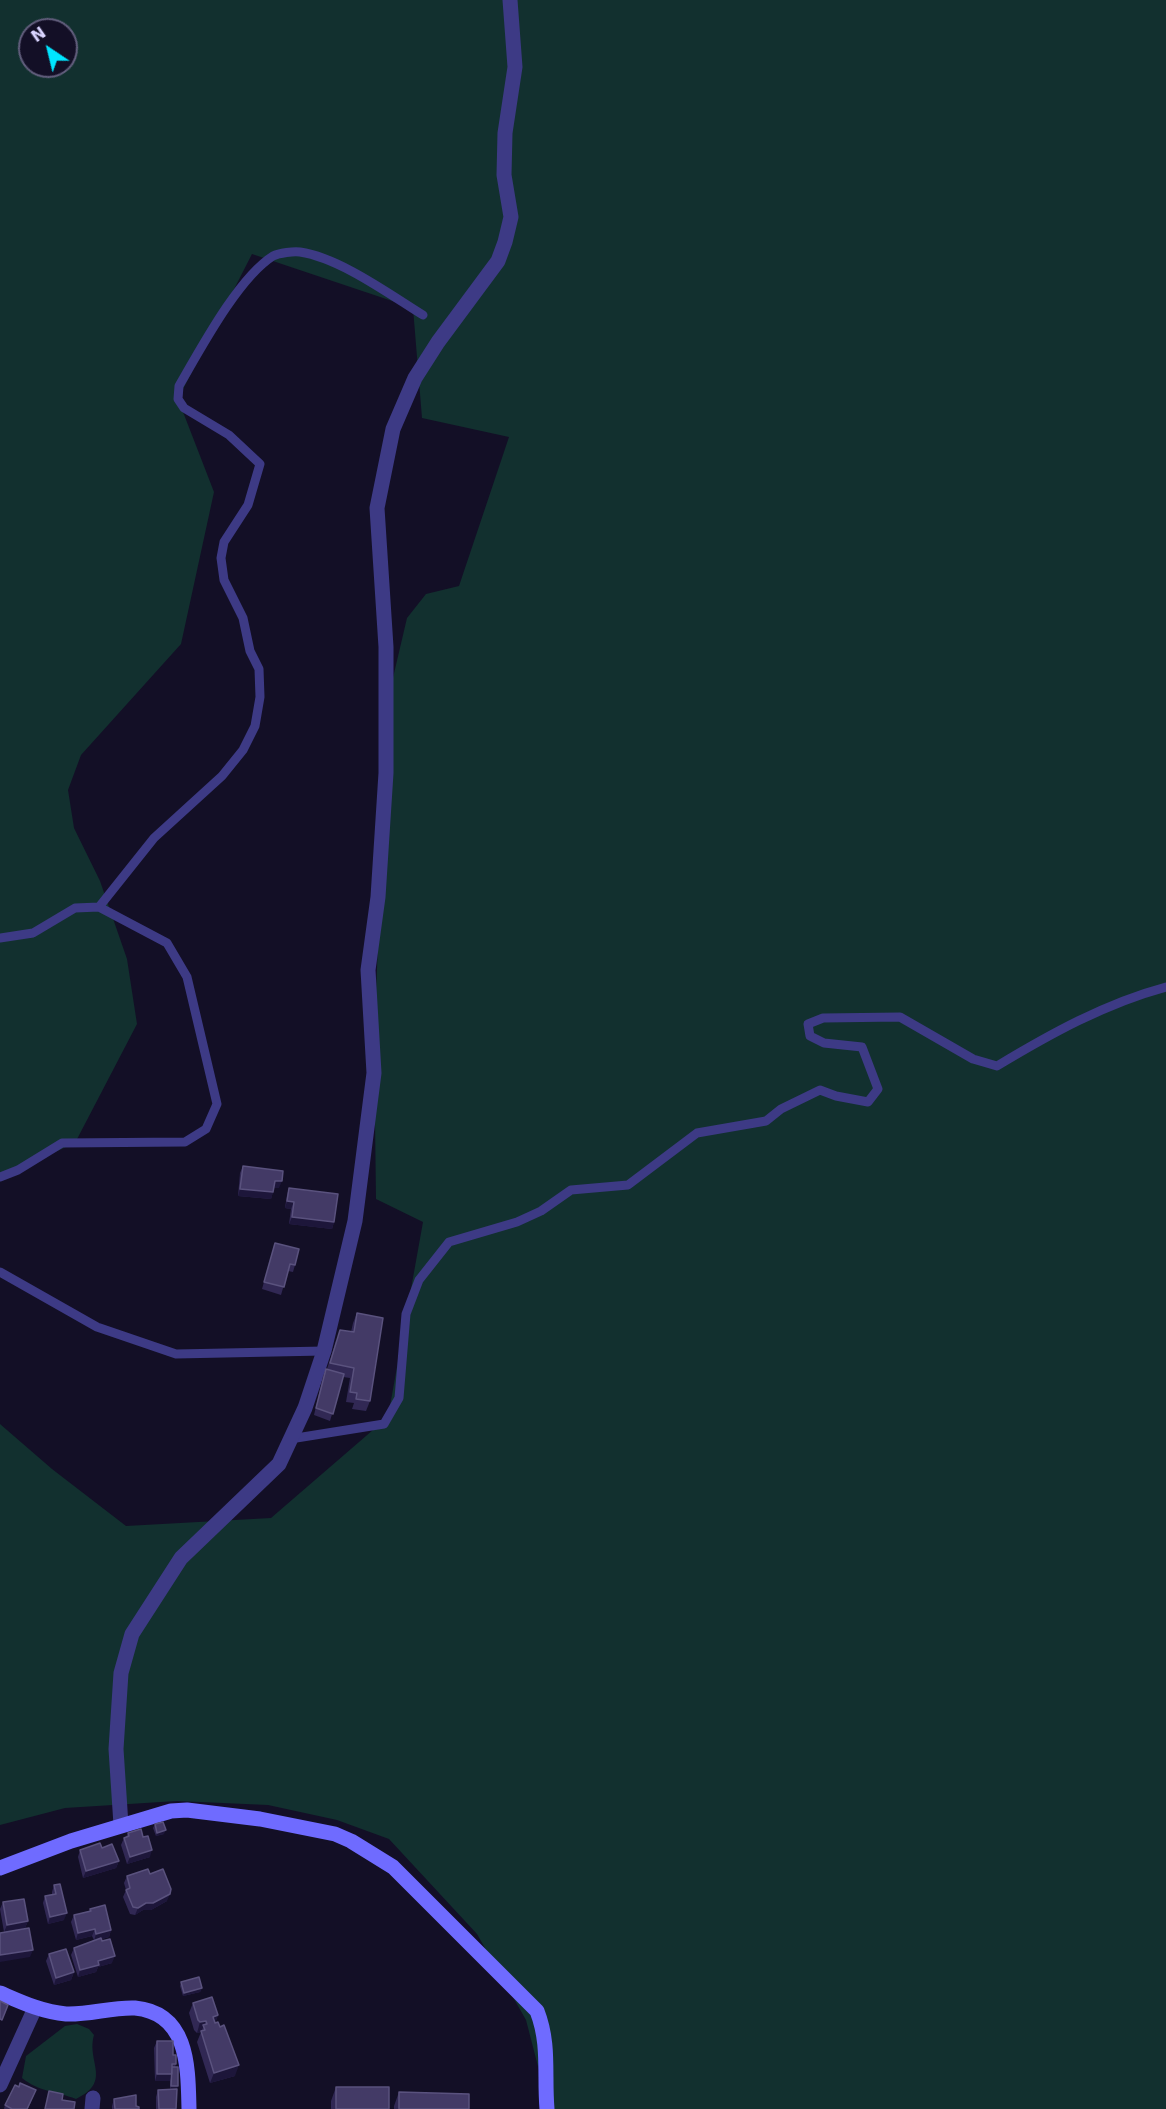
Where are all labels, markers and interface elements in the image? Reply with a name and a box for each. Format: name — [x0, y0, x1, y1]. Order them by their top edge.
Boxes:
north arrow — [18, 18, 78, 78]
text: N — [28, 23, 49, 46]

